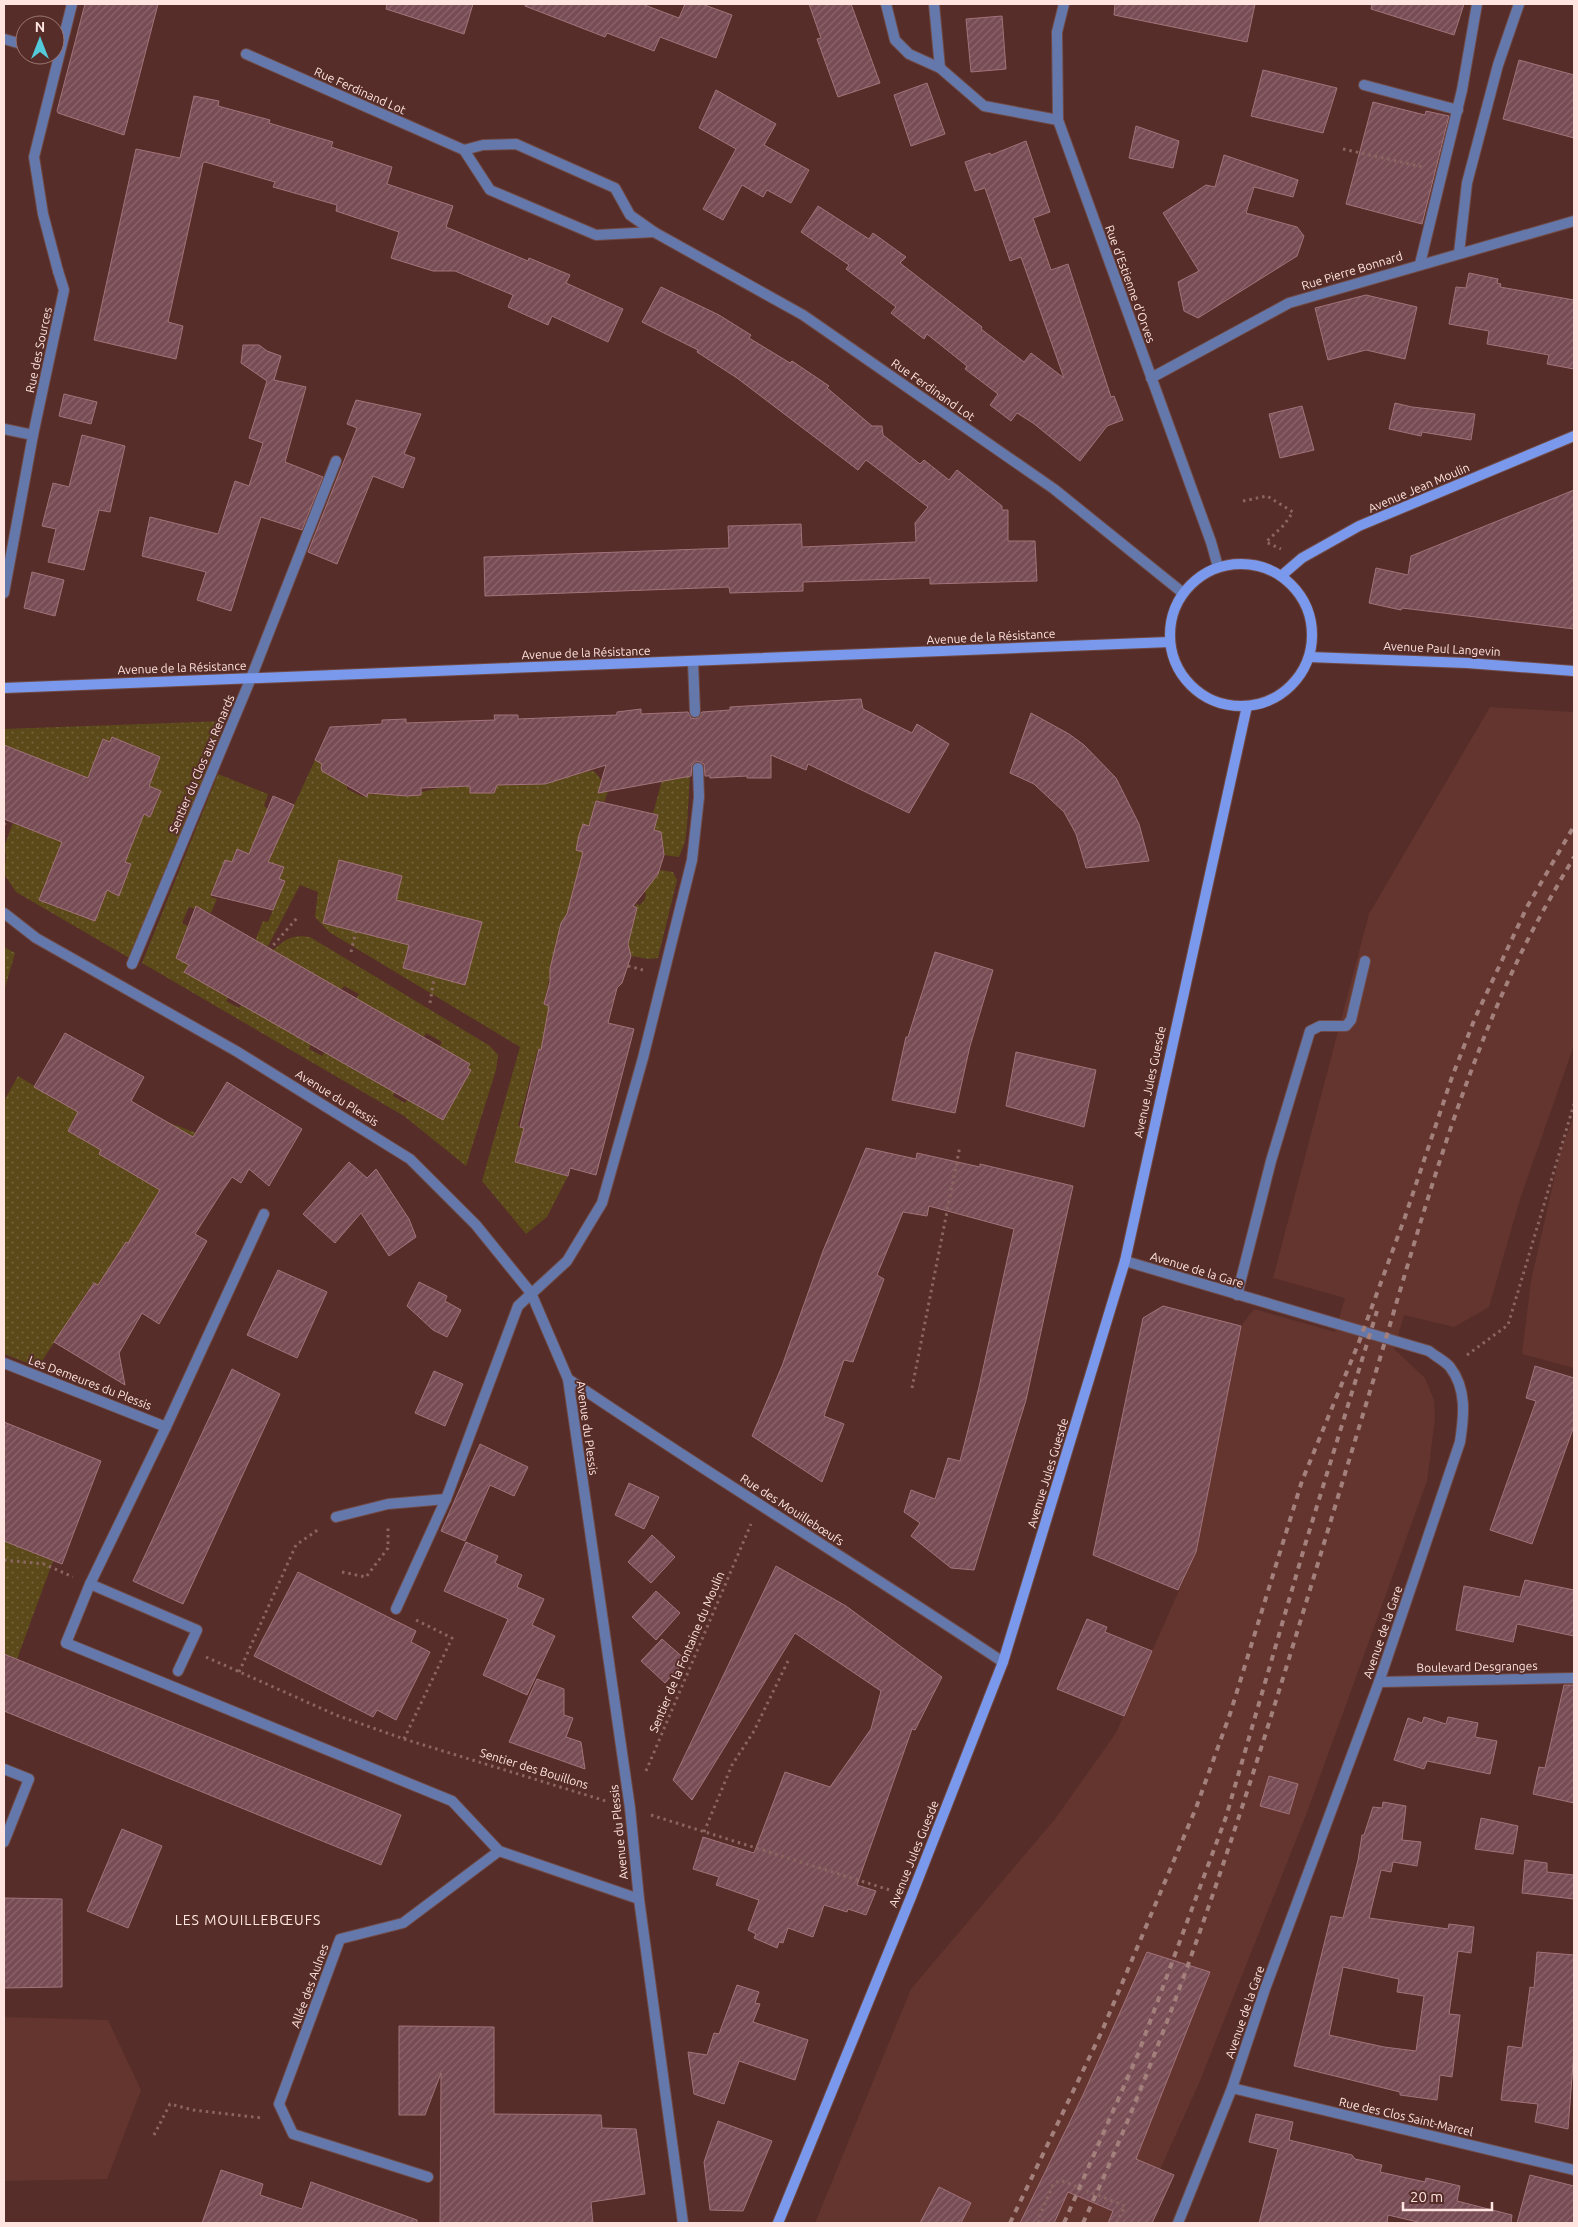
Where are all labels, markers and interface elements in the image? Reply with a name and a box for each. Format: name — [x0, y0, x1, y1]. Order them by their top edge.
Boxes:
north arrow — [15, 15, 65, 65]
text: N — [35, 19, 45, 35]
street label: Rue Ferdinand Lot — [313, 65, 408, 117]
street label: Rue d'Estienne d'Orves — [1103, 223, 1158, 345]
street label: Rue Pierre Bonnard — [1300, 249, 1404, 292]
street label: Rue des Sources — [23, 306, 54, 394]
street label: Rue Ferdinand Lot — [889, 356, 978, 423]
street label: Avenue Jean Moulin — [1366, 460, 1471, 515]
street label: Avenue de la Résistance — [926, 627, 1056, 646]
street label: Avenue Paul Langevin — [1383, 639, 1501, 658]
street label: Avenue de la Résistance — [521, 644, 651, 661]
street label: Avenue de la Résistance — [117, 659, 247, 676]
street label: Sentier du Clos aux Renards — [166, 693, 237, 835]
street label: Avenue Jules Guesde — [1131, 1025, 1168, 1139]
street label: Avenue du Plessis — [293, 1067, 381, 1128]
street label: Avenue de la Gare — [1149, 1249, 1245, 1290]
street label: Les Demeures du Plessis — [27, 1353, 154, 1412]
street label: Avenue du Plessis — [574, 1380, 601, 1476]
street label: Avenue Jules Guesde — [1025, 1416, 1070, 1529]
street label: Rue des Mouillebœufs — [738, 1471, 846, 1548]
street label: Sentier de la Fontaine du Moulin — [647, 1569, 726, 1734]
street label: Avenue de la Gare — [1361, 1584, 1404, 1680]
street label: Boulevard Desgranges — [1416, 1659, 1538, 1674]
street label: Sentier des Bouillons — [478, 1746, 590, 1791]
street label: Avenue du Plessis — [607, 1784, 630, 1880]
street label: Avenue Jules Guesde — [886, 1799, 941, 1909]
district label: LES MOUILLEBŒUFS — [175, 1912, 321, 1928]
street label: Allée des Aulnes — [288, 1942, 331, 2029]
street label: Avenue de la Gare — [1223, 1964, 1266, 2060]
street label: Rue des Clos Saint-Marcel — [1338, 2095, 1474, 2138]
scale bar — [1403, 2180, 1492, 2212]
text: 20 m — [1410, 2188, 1443, 2205]

